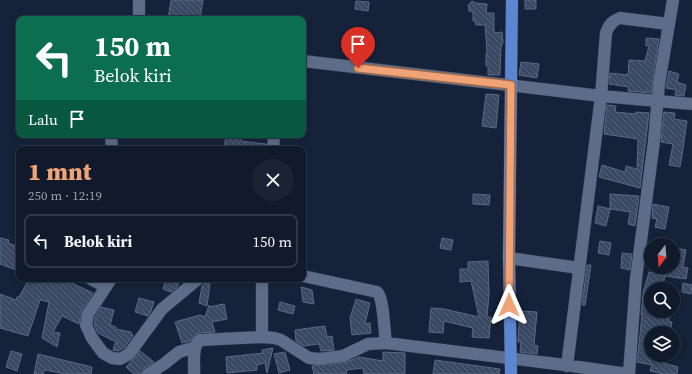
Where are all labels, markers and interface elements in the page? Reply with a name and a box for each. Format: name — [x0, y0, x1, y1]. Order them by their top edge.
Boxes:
text: 150 m — [94, 27, 171, 65]
pin — [341, 27, 375, 68]
icon: left — [28, 32, 80, 84]
icon: arrive — [347, 33, 369, 55]
text: Belok kiri — [94, 63, 172, 88]
icon: arrive — [66, 108, 88, 130]
text: Lalu — [28, 109, 58, 130]
text: 1 mnt — [28, 155, 92, 188]
button: close — [252, 159, 294, 201]
text: 250 m · 12:19 — [28, 187, 102, 204]
icon: left — [30, 230, 52, 252]
text: Belok kiri — [64, 231, 132, 252]
text: 150 m — [252, 231, 292, 252]
north arrow — [644, 238, 680, 274]
map controls — [644, 238, 680, 362]
button: search — [644, 282, 680, 318]
position arrow — [488, 284, 530, 326]
button: layers — [644, 326, 680, 362]

